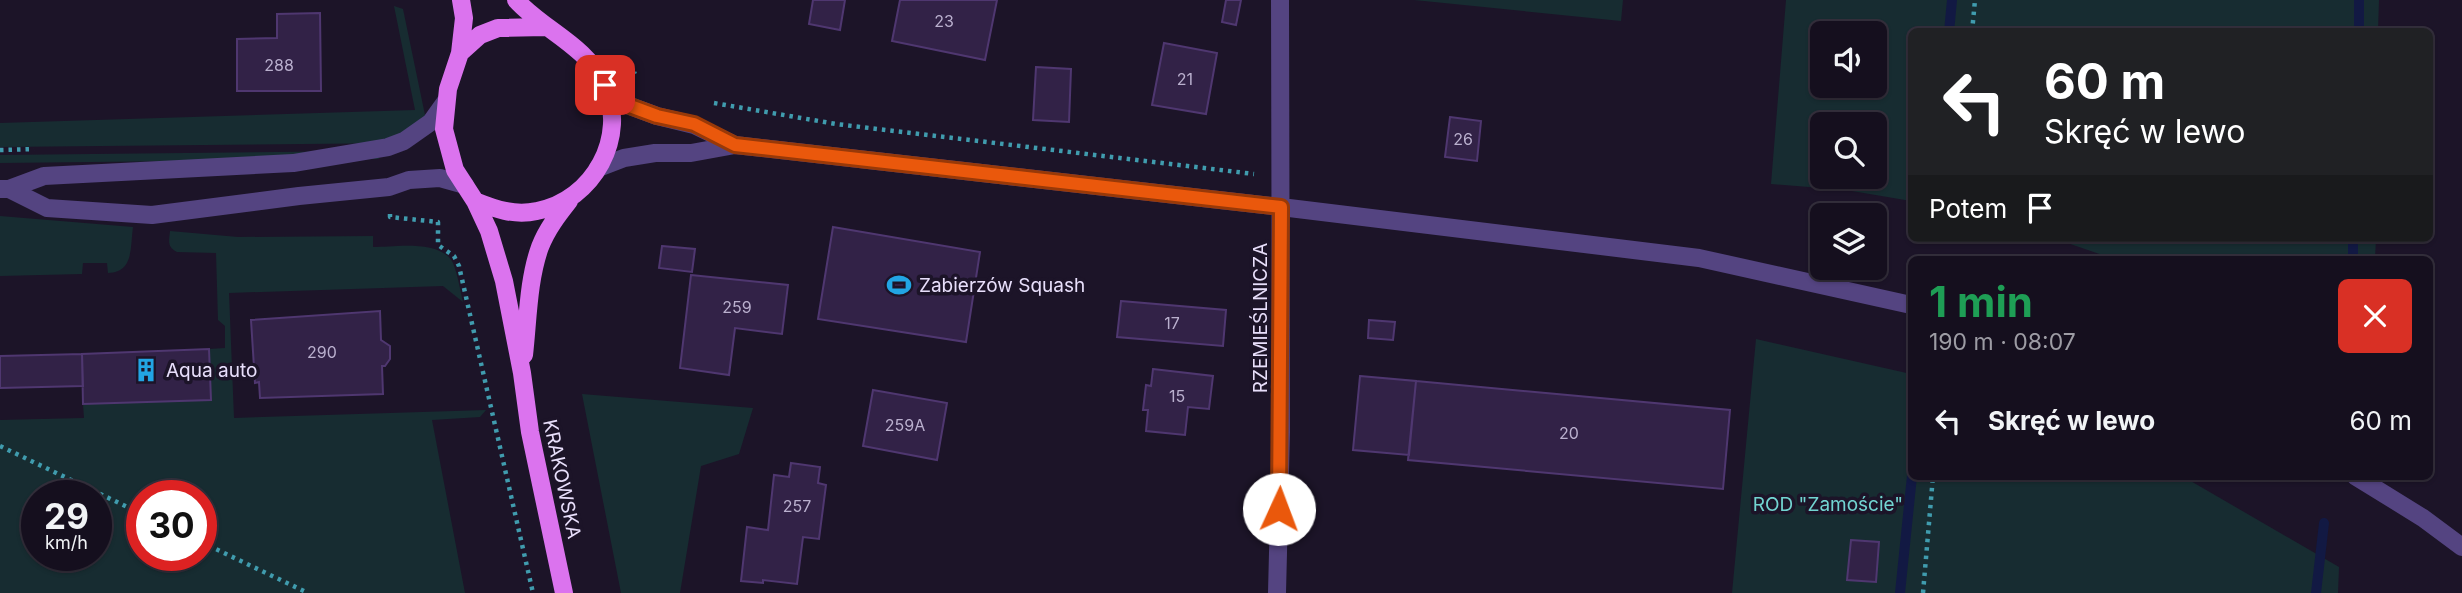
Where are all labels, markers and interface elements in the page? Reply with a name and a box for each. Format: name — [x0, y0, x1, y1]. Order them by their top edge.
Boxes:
house number: 23 — [934, 11, 954, 31]
map controls — [1810, 21, 1887, 280]
button: sound — [1810, 21, 1887, 98]
text: 60 m — [2044, 52, 2165, 111]
house number: 288 — [264, 55, 294, 75]
pin — [575, 55, 635, 115]
icon: left — [1929, 56, 2020, 147]
icon: arrive — [586, 66, 624, 104]
house number: 21 — [1177, 69, 1193, 89]
button: search — [1810, 112, 1887, 189]
text: Skręć w lewo — [2044, 112, 2245, 151]
house number: 26 — [1453, 129, 1473, 149]
icon: arrive — [2021, 189, 2059, 227]
text: Potem — [1929, 193, 2007, 224]
button: layers — [1810, 203, 1887, 280]
street label: RZEMIEŚLNICZA — [1249, 243, 1272, 393]
sports icon: Zabierzów Squash — [885, 271, 913, 299]
place label: Zabierzów Squash — [919, 274, 1085, 297]
text: 1 min — [1929, 276, 2033, 327]
button: close — [2338, 279, 2412, 353]
house number: 259 — [722, 297, 752, 317]
house number: 17 — [1164, 313, 1180, 333]
text: 190 m · 08:07 — [1929, 328, 2076, 356]
house number: 290 — [307, 342, 337, 362]
building icon: Aqua auto — [132, 356, 160, 384]
place label: Aqua auto — [166, 359, 257, 382]
house number: 15 — [1169, 386, 1185, 406]
icon: left — [1929, 402, 1967, 440]
text: Skręć w lewo — [1988, 405, 2155, 436]
text: 60 m — [2349, 405, 2412, 436]
house number: 259A — [885, 415, 925, 435]
street label: KRAKOWSKA — [538, 417, 586, 541]
house number: 20 — [1559, 423, 1579, 443]
position arrow — [1242, 472, 1316, 546]
speed limit sign: 30 — [126, 480, 217, 571]
park label: ROD "Zamoście" — [1753, 493, 1903, 516]
text: 29 — [44, 495, 89, 537]
house number: 257 — [783, 496, 811, 516]
text: km/h — [45, 532, 88, 553]

